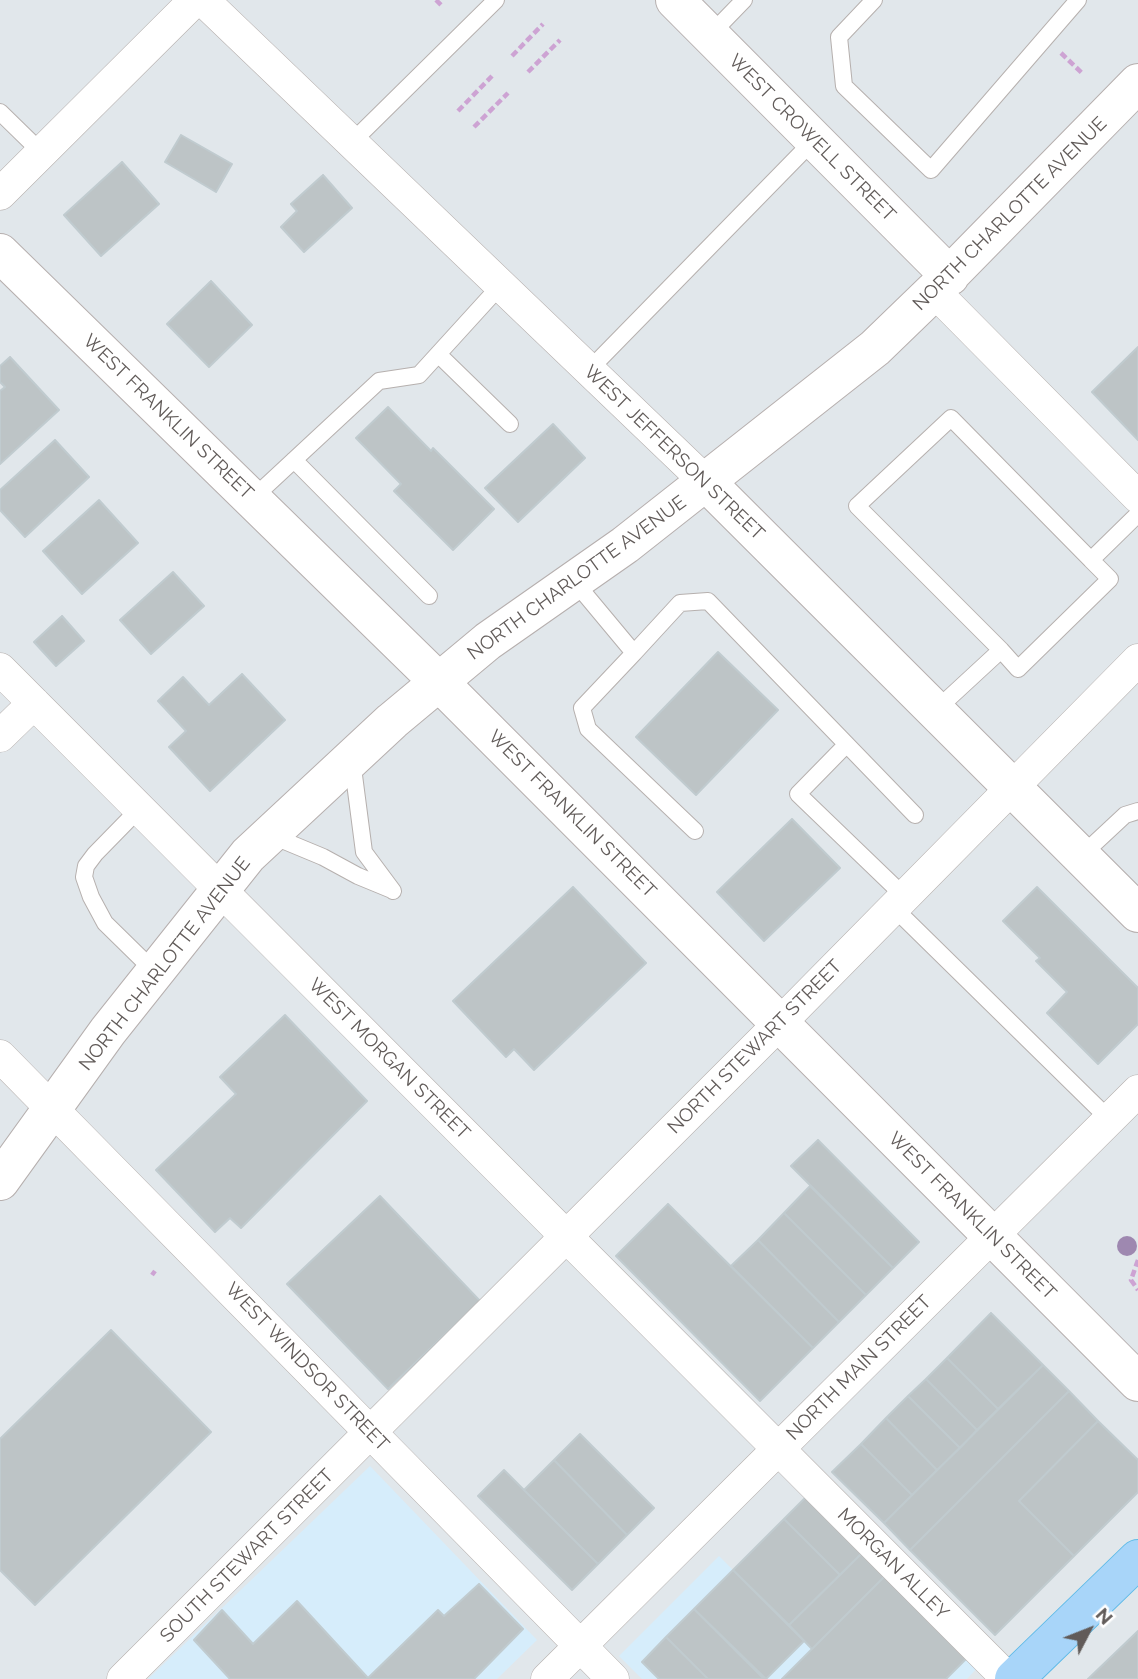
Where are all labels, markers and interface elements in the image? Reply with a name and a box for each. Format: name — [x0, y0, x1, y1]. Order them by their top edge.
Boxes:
street label: WEST CROWELL STREET — [724, 50, 900, 226]
street label: NORTH CHARLOTTE AVENUE — [908, 112, 1112, 316]
street label: WEST FRANKLIN STREET — [78, 330, 258, 504]
street label: WEST JEFFERSON STREET — [579, 361, 769, 545]
street label: NORTH CHARLOTTE AVENUE — [463, 491, 691, 665]
street label: WEST FRANKLIN STREET — [483, 725, 661, 903]
street label: NORTH CHARLOTTE AVENUE — [75, 853, 255, 1075]
street label: NORTH STEWART STREET — [663, 955, 847, 1139]
street label: WEST MORGAN STREET — [304, 974, 474, 1144]
street label: WEST FRANKLIN STREET — [883, 1127, 1061, 1305]
street label: WEST WINDSOR STREET — [221, 1278, 393, 1456]
street label: NORTH MAIN STREET — [782, 1291, 936, 1445]
street label: SOUTH STEWART STREET — [156, 1465, 338, 1647]
street label: MORGAN ALLEY — [833, 1504, 953, 1624]
north arrow — [1054, 1595, 1124, 1665]
text: N — [1092, 1603, 1118, 1629]

